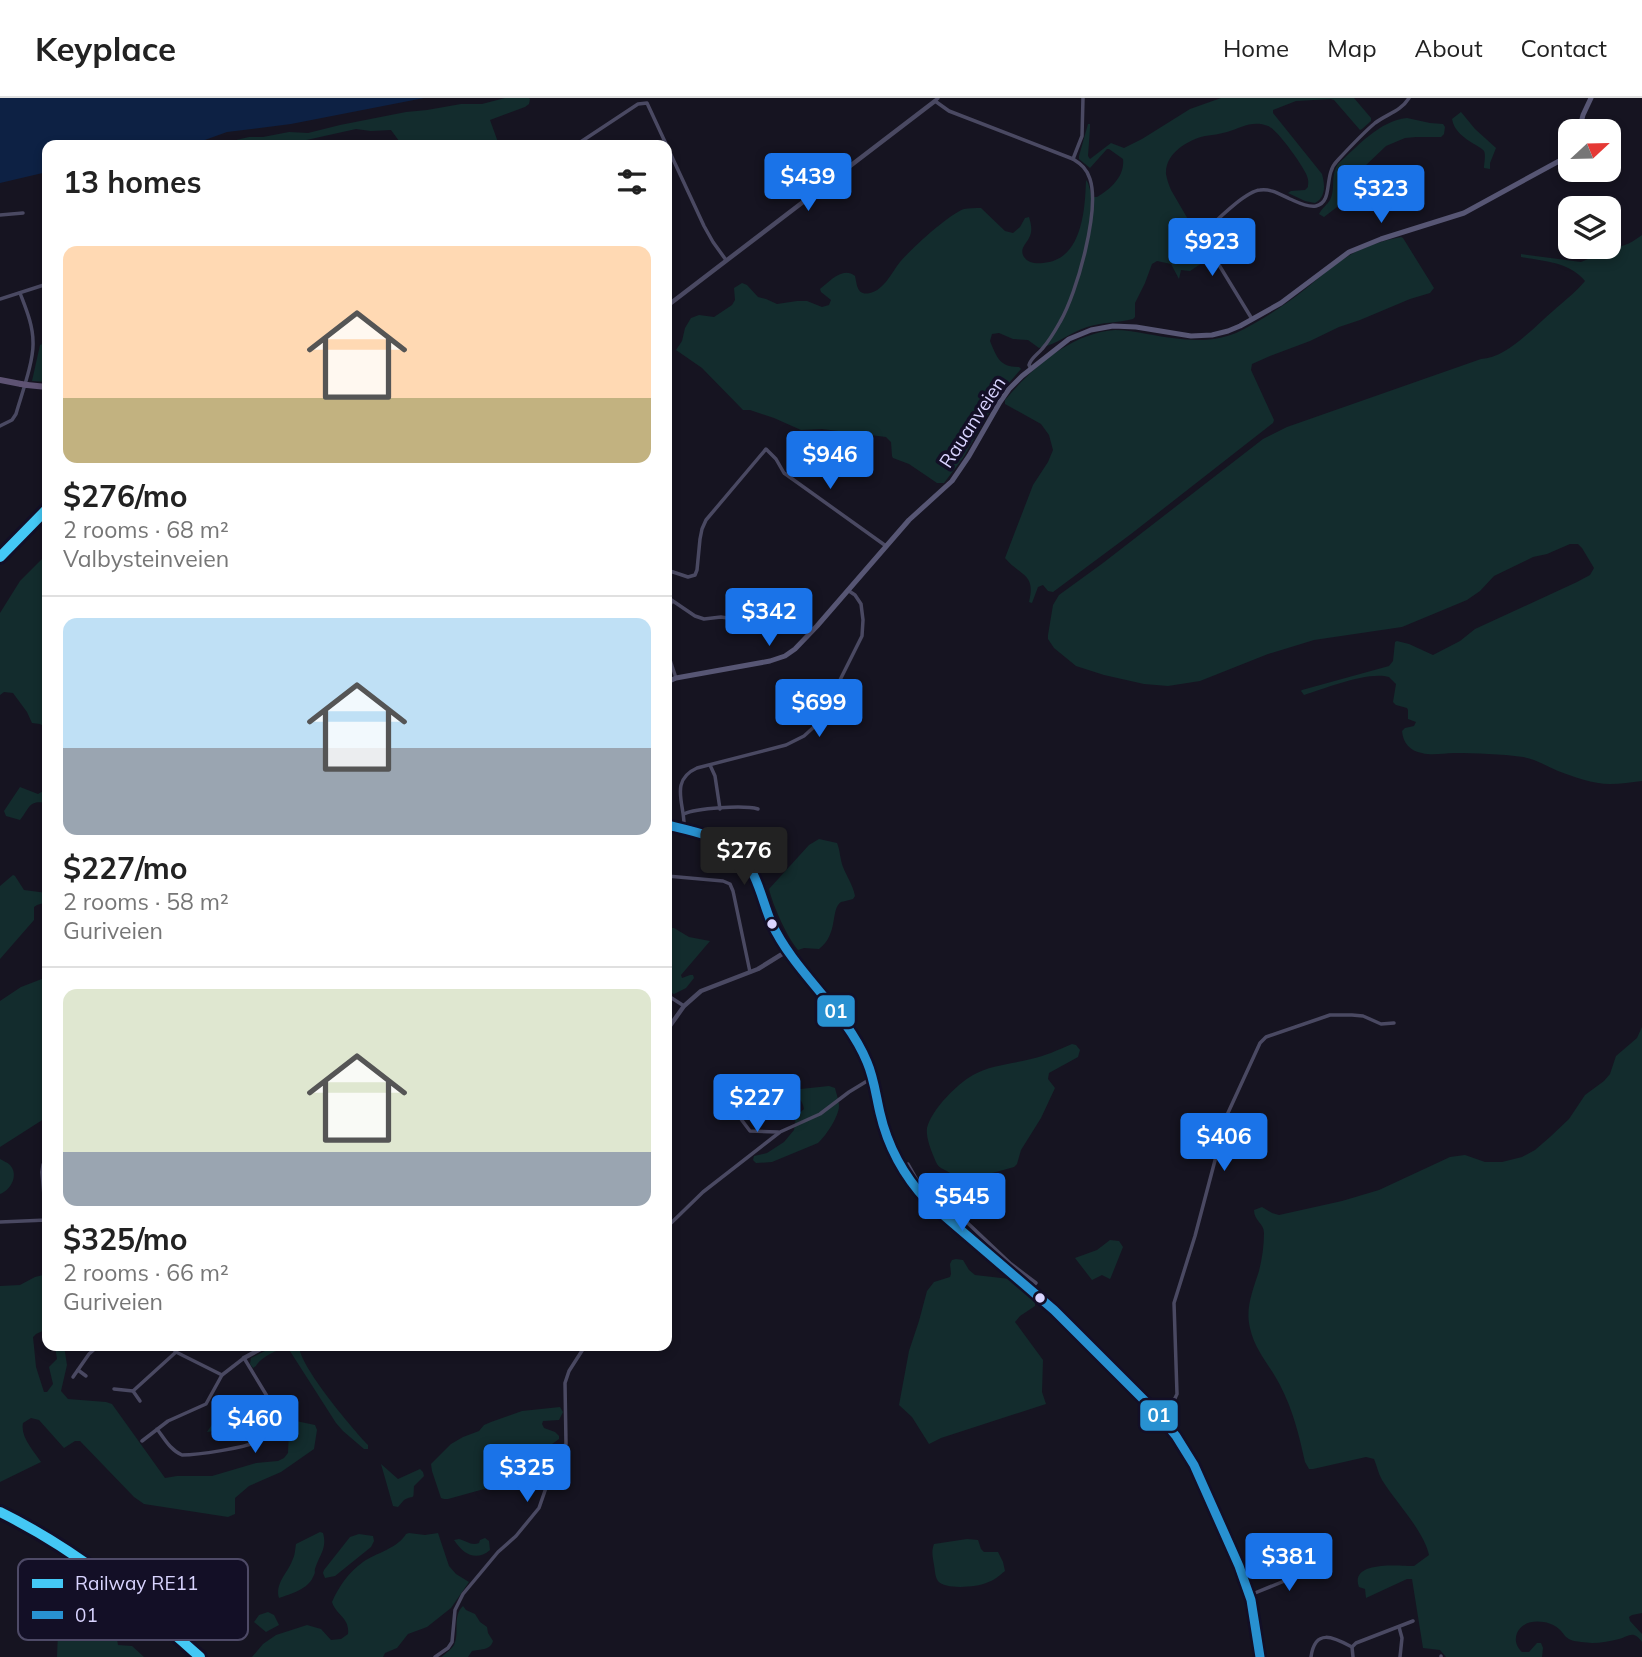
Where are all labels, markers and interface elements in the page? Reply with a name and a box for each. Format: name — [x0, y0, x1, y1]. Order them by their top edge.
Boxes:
text: Keyplace — [35, 28, 176, 69]
text: Home — [1223, 33, 1289, 63]
text: Map — [1327, 33, 1377, 63]
text: About — [1415, 33, 1483, 63]
text: Contact — [1521, 33, 1607, 63]
north arrow — [1558, 119, 1620, 182]
map controls — [1558, 119, 1621, 259]
pin: $439 — [767, 153, 849, 213]
text: $439 — [780, 161, 836, 190]
text: 13 homes — [63, 163, 202, 201]
icon: filters — [613, 163, 651, 201]
pin: $323 — [1340, 166, 1422, 225]
text: $323 — [1353, 173, 1409, 202]
button: layers — [1558, 196, 1621, 259]
pin: $923 — [1171, 218, 1253, 278]
text: $923 — [1184, 226, 1240, 255]
icon: home — [294, 292, 420, 418]
street label: Rauanveien — [934, 372, 1010, 472]
pin: $946 — [789, 432, 871, 491]
text: $946 — [802, 439, 858, 468]
text: $276/mo — [63, 477, 187, 515]
text: 2 rooms · 68 m² — [63, 515, 229, 544]
text: Valbysteinveien — [63, 544, 229, 573]
pin: $342 — [728, 588, 810, 648]
text: $342 — [741, 596, 797, 625]
icon: home — [294, 664, 420, 790]
pin: $699 — [778, 680, 860, 739]
text: $699 — [791, 687, 847, 716]
pin: $276 — [703, 828, 785, 887]
text: $276 — [716, 835, 772, 864]
text: $227/mo — [63, 849, 187, 887]
text: 2 rooms · 58 m² — [63, 887, 229, 916]
text: Guriveien — [63, 916, 163, 945]
unlabelled marker — [765, 917, 779, 931]
line badge: 01 — [816, 994, 856, 1028]
text: 01 — [825, 999, 847, 1023]
icon: home — [294, 1035, 420, 1161]
pin: $227 — [716, 1074, 798, 1134]
text: $227 — [729, 1082, 785, 1111]
pin: $406 — [1183, 1114, 1265, 1173]
text: $406 — [1196, 1121, 1252, 1150]
pin: $545 — [921, 1174, 1003, 1233]
text: $545 — [934, 1181, 990, 1210]
text: $325/mo — [63, 1220, 187, 1258]
text: 2 rooms · 66 m² — [63, 1258, 229, 1287]
text: Guriveien — [63, 1287, 163, 1316]
unlabelled marker — [1033, 1291, 1047, 1305]
pin: $460 — [214, 1396, 296, 1455]
line badge: 01 — [1139, 1399, 1179, 1432]
text: $460 — [227, 1403, 283, 1432]
text: 01 — [1148, 1403, 1170, 1427]
pin: $325 — [486, 1444, 568, 1504]
text: $325 — [499, 1452, 555, 1481]
pin: $381 — [1248, 1534, 1330, 1593]
text: $381 — [1261, 1541, 1317, 1570]
legend — [18, 1559, 248, 1640]
text: Railway RE11 — [75, 1571, 198, 1595]
text: 01 — [75, 1603, 98, 1627]

